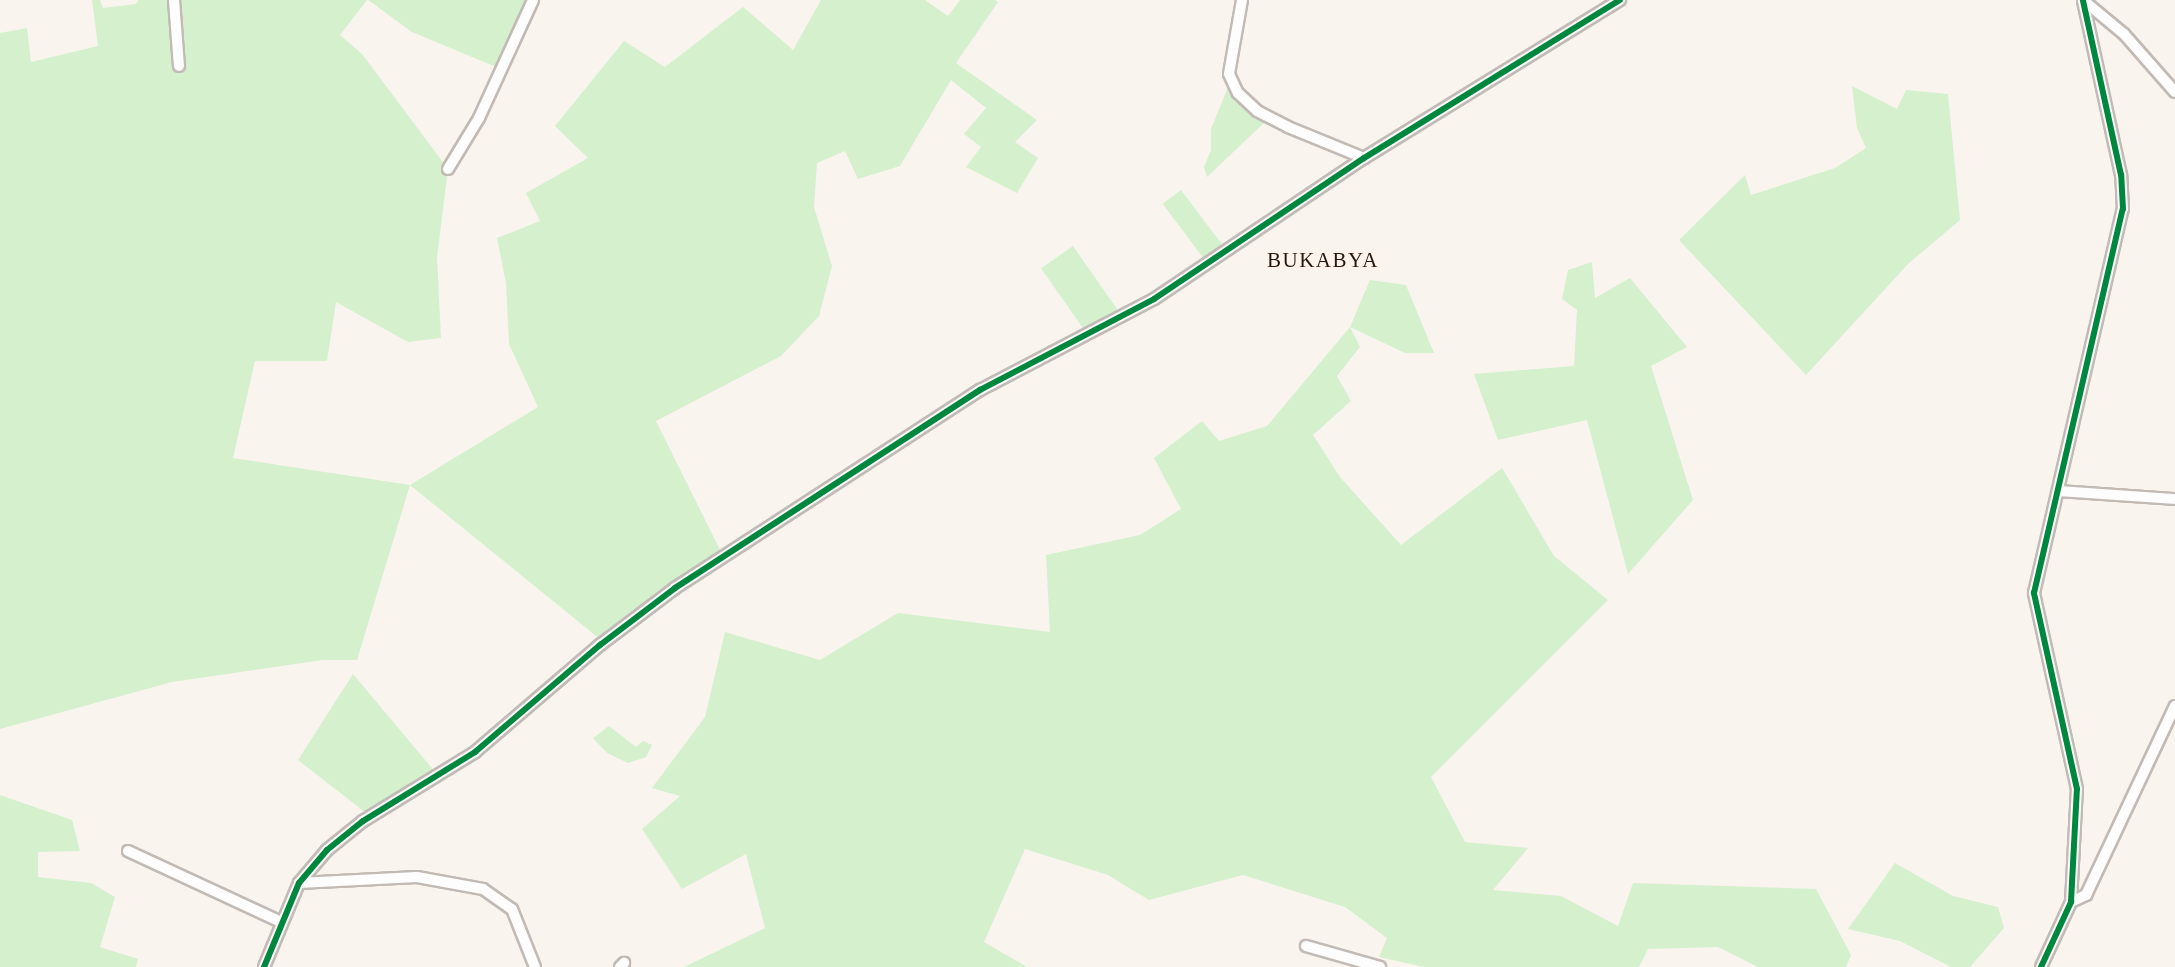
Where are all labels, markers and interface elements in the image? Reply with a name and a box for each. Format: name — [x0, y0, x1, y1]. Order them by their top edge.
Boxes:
district label: BUKABYA — [1267, 247, 1379, 273]

